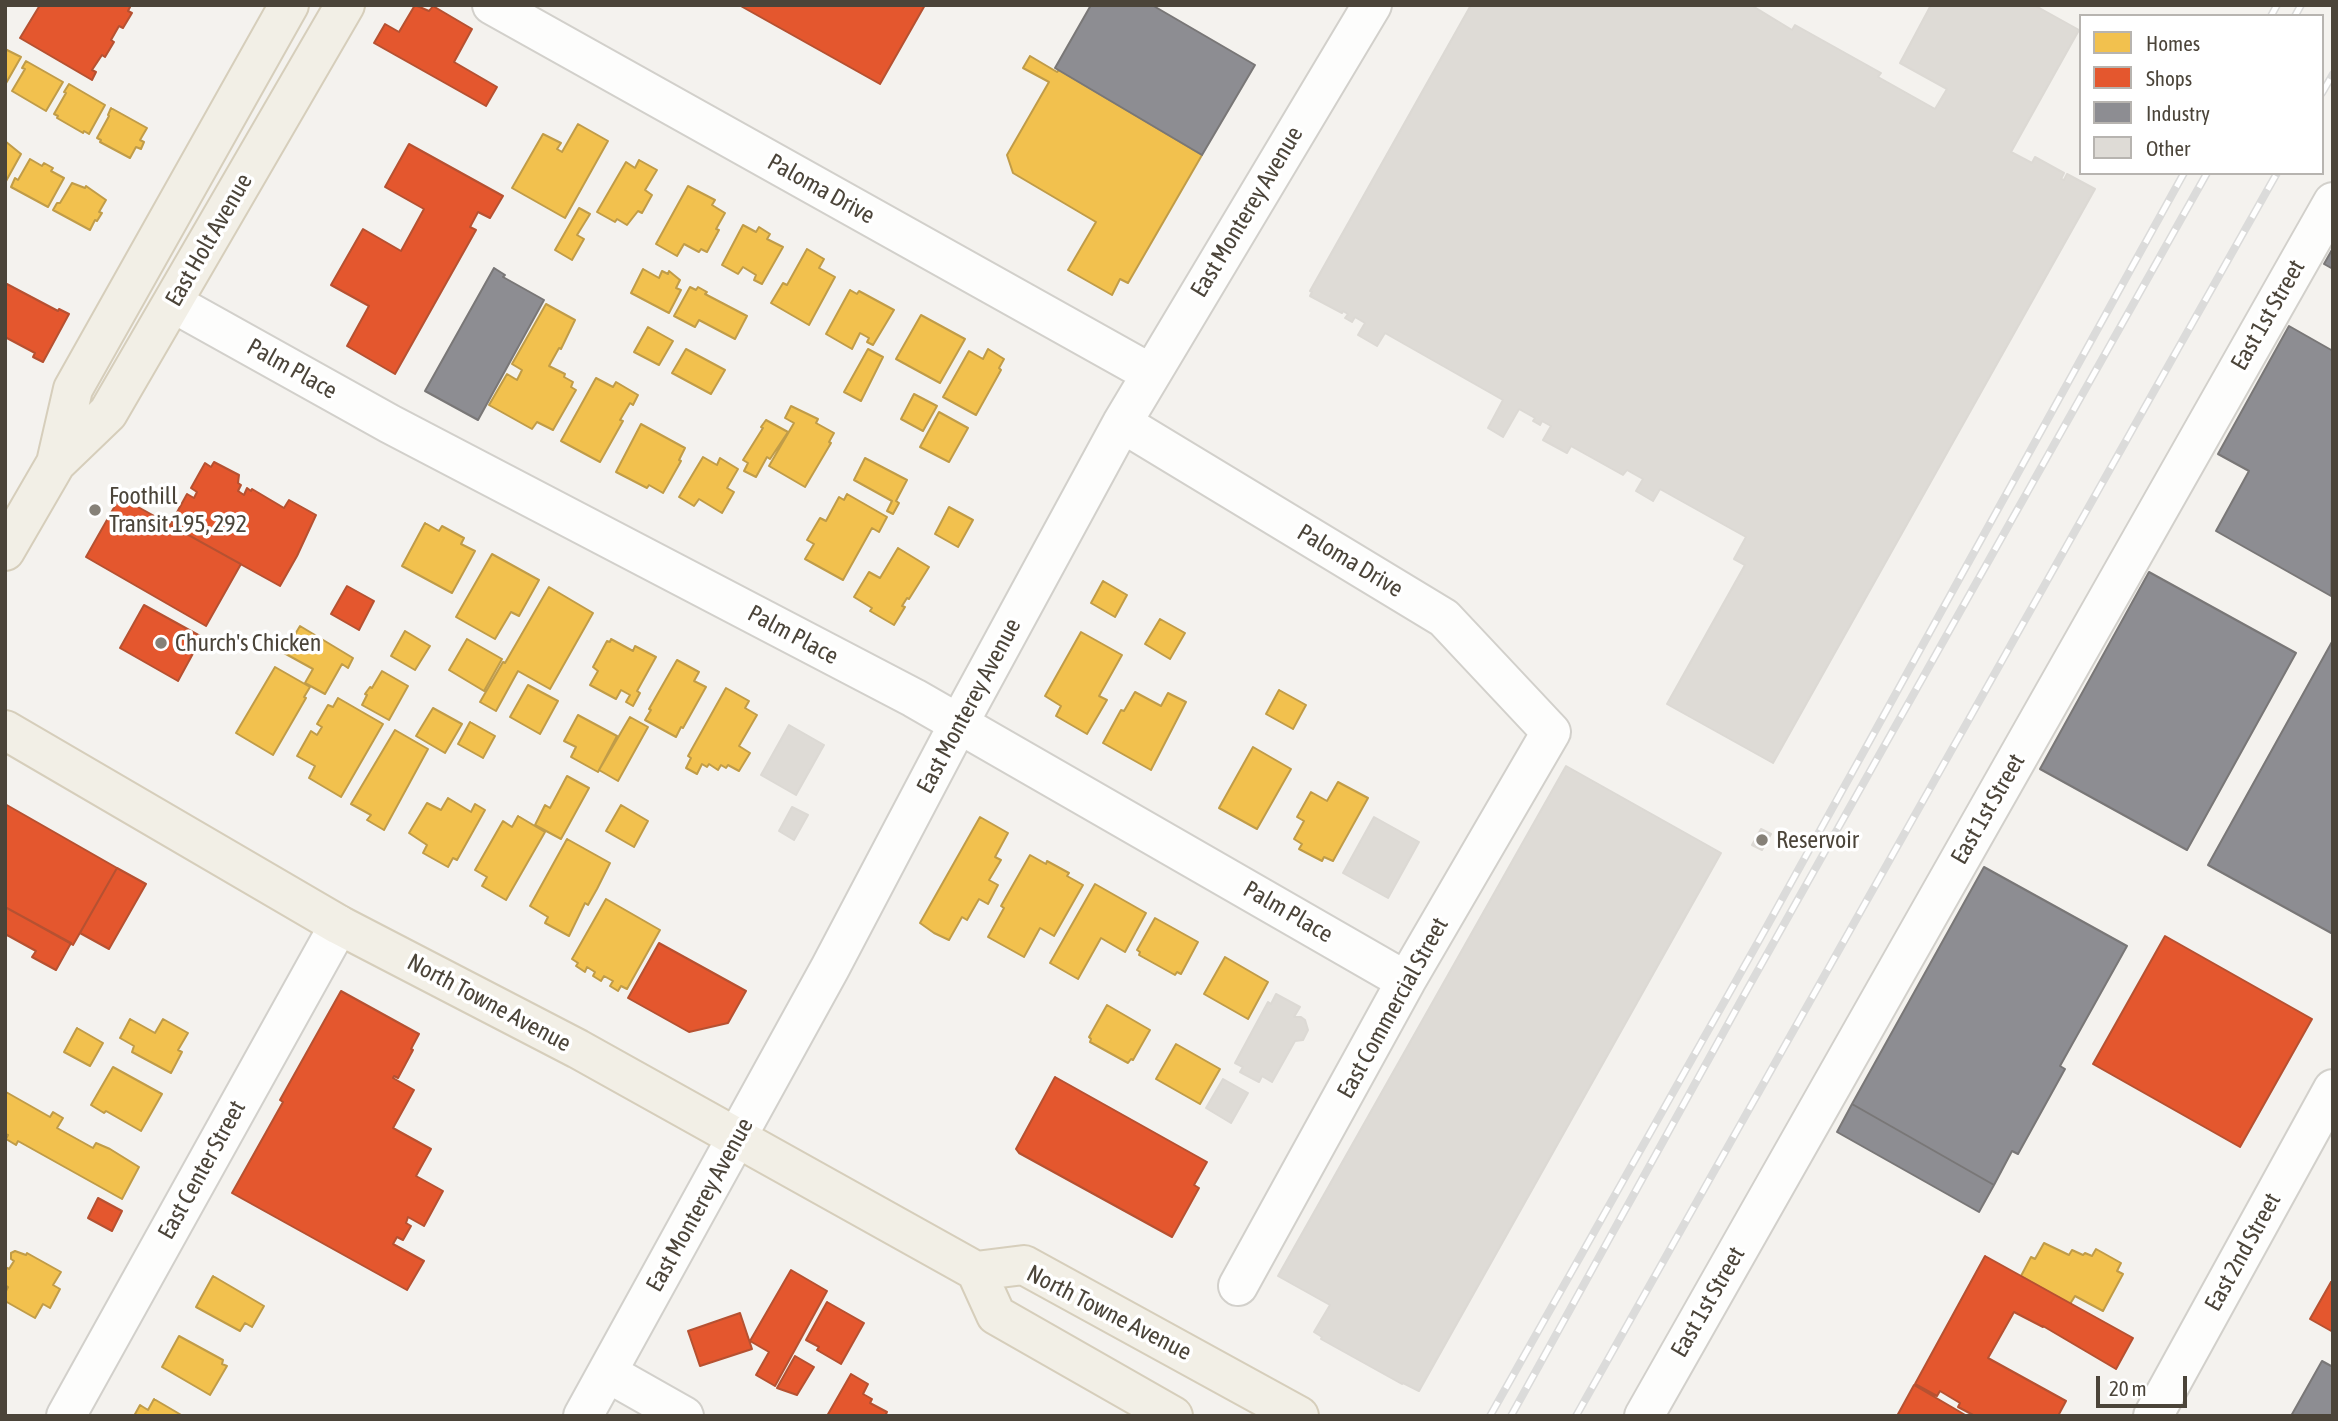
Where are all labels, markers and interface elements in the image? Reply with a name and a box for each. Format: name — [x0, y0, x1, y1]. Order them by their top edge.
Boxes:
legend — [2079, 14, 2324, 175]
text: Homes — [2146, 31, 2200, 55]
text: Shops — [2146, 66, 2192, 90]
text: Industry — [2146, 101, 2210, 125]
street label: East Monterey Avenue — [1185, 121, 1309, 303]
text: Other — [2146, 136, 2190, 160]
street label: Paloma Drive — [762, 148, 880, 230]
street label: East Holt Avenue — [159, 169, 259, 311]
street label: East 1st Street — [2225, 255, 2311, 375]
street label: Palm Place — [242, 333, 342, 405]
place label: Foothill Transit 195, 292 — [109, 482, 247, 538]
marker: Foothill Transit 195, 292 — [87, 502, 103, 518]
street label: Paloma Drive — [1292, 518, 1408, 604]
street label: Palm Place — [743, 599, 843, 671]
street label: East Monterey Avenue — [911, 614, 1027, 798]
place label: Church's Chicken — [175, 629, 321, 657]
marker: Church's Chicken — [153, 635, 169, 651]
street label: East 1st Street — [1945, 749, 2031, 869]
place label: Reservoir — [1776, 826, 1859, 854]
marker: Reservoir — [1754, 832, 1770, 848]
street label: Palm Place — [1238, 875, 1338, 949]
street label: East Commercial Street — [1331, 912, 1455, 1104]
street label: North Towne Avenue — [402, 948, 576, 1058]
street label: East Center Street — [152, 1096, 252, 1244]
street label: East Monterey Avenue — [640, 1113, 760, 1297]
street label: East 2nd Street — [2199, 1188, 2287, 1316]
street label: East 1st Street — [1665, 1242, 1751, 1362]
street label: North Towne Avenue — [1022, 1259, 1196, 1367]
scale bar — [2100, 1362, 2191, 1406]
text: 20 m — [2109, 1376, 2147, 1400]

